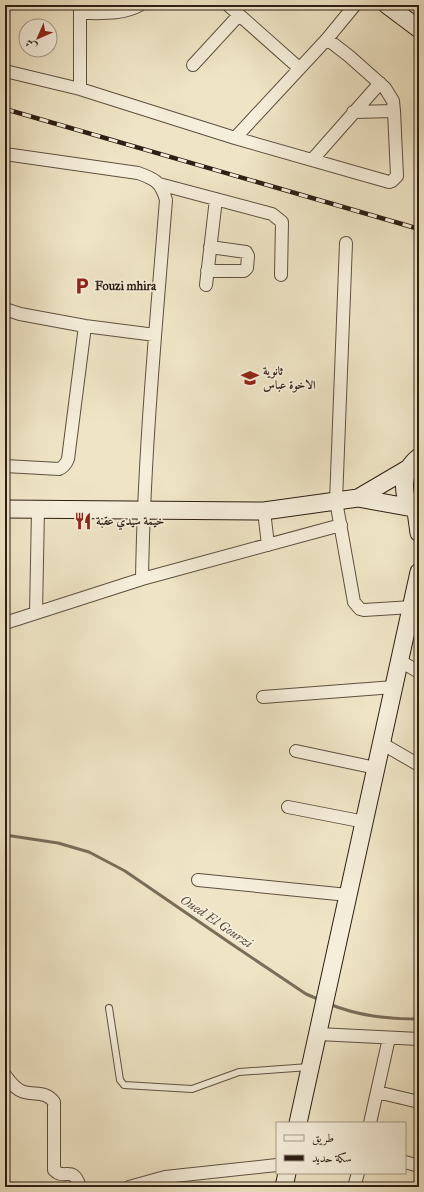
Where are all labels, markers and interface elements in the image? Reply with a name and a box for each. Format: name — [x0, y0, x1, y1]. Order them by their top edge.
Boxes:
north arrow — [18, 18, 58, 58]
text: ش — [23, 36, 40, 53]
parking icon: Fouzi mhira — [72, 276, 92, 296]
place label: Fouzi mhira — [95, 279, 157, 293]
place label: ثانوية الاخوة عباس — [263, 364, 316, 393]
school or university icon: ثانوية الاخوة عباس — [240, 368, 260, 388]
restaurant icon: خيمة سيدي عقبة — [73, 511, 93, 531]
place label: خيمة سيدي عقبة — [96, 514, 165, 531]
water label: Oued El Gourzi — [177, 892, 256, 952]
legend — [276, 1122, 406, 1174]
text: طريق — [312, 1131, 334, 1146]
text: سكة حديد — [312, 1151, 352, 1165]

